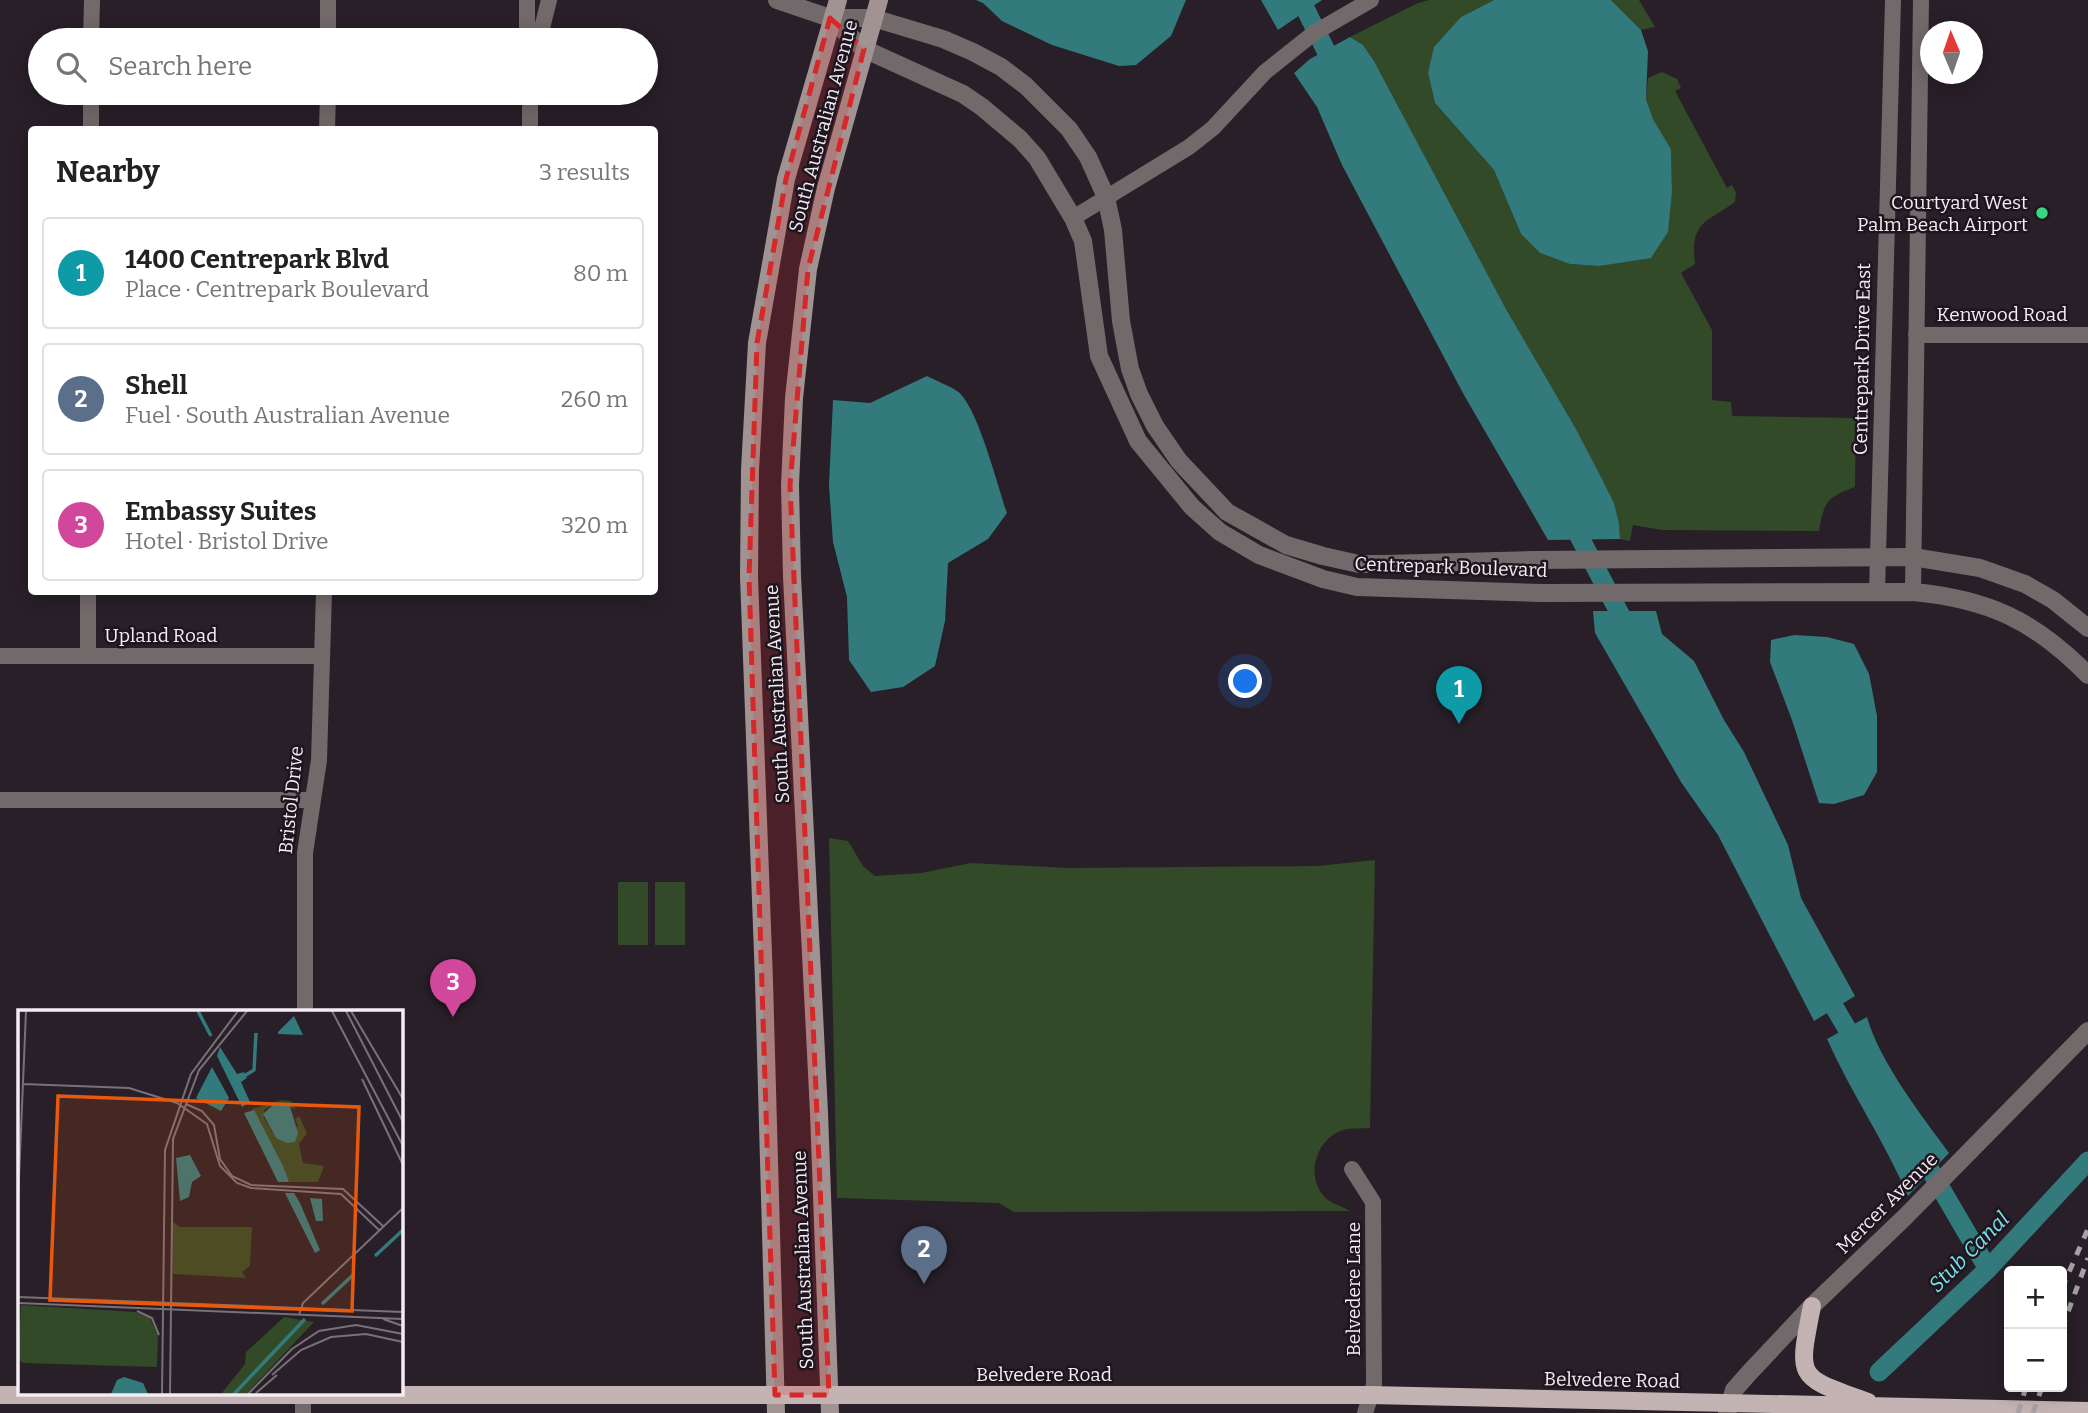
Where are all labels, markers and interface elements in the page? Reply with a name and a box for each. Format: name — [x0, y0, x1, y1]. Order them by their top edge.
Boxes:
street label: South Australian Avenue — [784, 17, 862, 235]
north arrow — [1920, 21, 1983, 84]
search box — [28, 28, 658, 105]
icon: search — [52, 48, 90, 86]
text: Search here — [108, 51, 252, 82]
text: Nearby — [56, 154, 160, 190]
text: 3 results — [539, 158, 630, 186]
place label: Courtyard West Palm Beach Airport — [1857, 191, 2028, 236]
marker: Courtyard West Palm Beach Airport — [2034, 205, 2050, 221]
text: 1400 Centrepark Blvd — [125, 244, 389, 275]
text: 1 — [76, 259, 86, 287]
text: 80 m — [573, 259, 628, 287]
street label: Centrepark Drive East — [1849, 263, 1875, 455]
text: Place · Centrepark Boulevard — [125, 275, 429, 303]
street label: Kenwood Road — [1936, 303, 2068, 326]
text: Shell — [125, 370, 187, 401]
text: 2 — [75, 385, 87, 413]
text: 260 m — [561, 385, 628, 413]
text: Fuel · South Australian Avenue — [125, 401, 450, 429]
text: Embassy Suites — [125, 496, 317, 527]
text: 3 — [74, 511, 88, 539]
text: 320 m — [561, 511, 628, 539]
text: Hotel · Bristol Drive — [125, 527, 329, 555]
street label: Centrepark Boulevard — [1354, 552, 1548, 582]
street label: South Australian Avenue — [760, 584, 794, 804]
street label: Upland Road — [105, 624, 217, 647]
your location — [1228, 664, 1262, 698]
pin: 1 — [1436, 666, 1482, 724]
street label: Bristol Drive — [274, 745, 308, 855]
pin: 3 — [430, 959, 476, 1017]
inset map — [18, 1010, 402, 1396]
street label: Mercer Avenue — [1832, 1148, 1942, 1258]
street label: South Australian Avenue — [788, 1150, 818, 1370]
water label: Stub Canal — [1923, 1206, 2015, 1298]
street label: Belvedere Lane — [1342, 1222, 1365, 1356]
pin: 2 — [901, 1226, 947, 1284]
map controls — [2004, 1266, 2067, 1392]
button: + — [2004, 1266, 2067, 1329]
button: − — [2004, 1329, 2067, 1392]
street label: Belvedere Road — [976, 1363, 1112, 1386]
street label: Belvedere Road — [1544, 1367, 1680, 1393]

